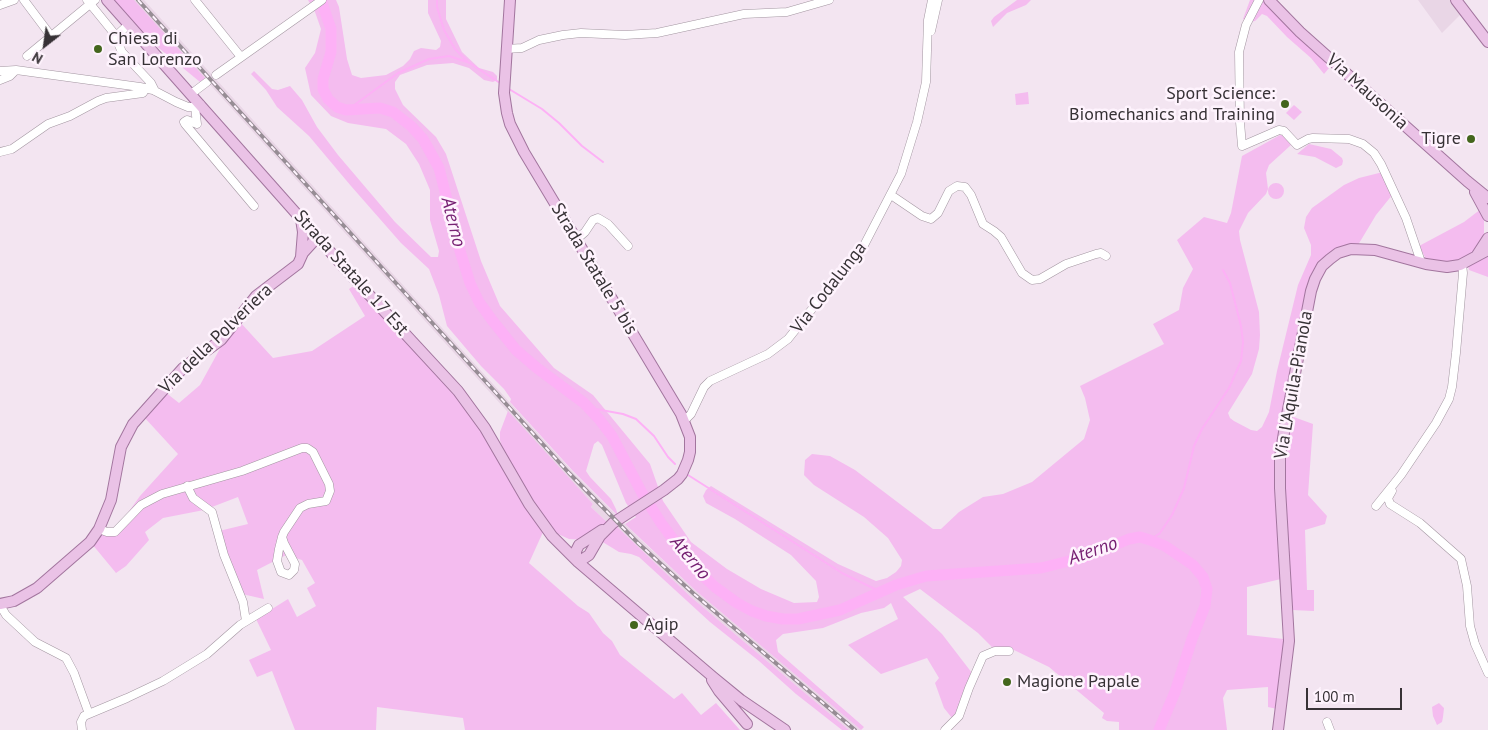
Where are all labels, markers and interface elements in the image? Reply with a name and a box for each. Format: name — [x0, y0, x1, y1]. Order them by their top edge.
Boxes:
north arrow — [20, 20, 70, 70]
place label: Chiesa di San Lorenzo — [108, 28, 202, 70]
marker: Chiesa di San Lorenzo — [92, 43, 104, 55]
text: N — [29, 48, 46, 68]
street label: Via Mausonia — [1322, 50, 1412, 134]
place label: Sport Science: Biomechanics and Training — [1069, 83, 1275, 126]
marker: Sport Science: Biomechanics and Training — [1279, 98, 1291, 110]
place label: Tigre — [1421, 128, 1461, 150]
marker: Tigre — [1465, 133, 1477, 145]
water label: Aterno — [436, 195, 470, 249]
street label: Strada Statale 5 bis — [546, 199, 642, 339]
street label: Strada Statale 17 Est — [289, 206, 413, 340]
street label: Via Codalunga — [787, 238, 871, 338]
street label: Via della Polveriera — [155, 280, 277, 398]
street label: Via L'Aquila-Pianola — [1270, 309, 1318, 461]
water label: Aterno — [665, 531, 715, 585]
water label: Aterno — [1065, 532, 1121, 570]
place label: Agip — [644, 614, 679, 636]
marker: Agip — [628, 619, 640, 631]
place label: Magione Papale — [1017, 671, 1140, 693]
marker: Magione Papale — [1001, 676, 1013, 688]
scale bar — [1308, 678, 1404, 710]
text: 100 m — [1314, 687, 1355, 706]

